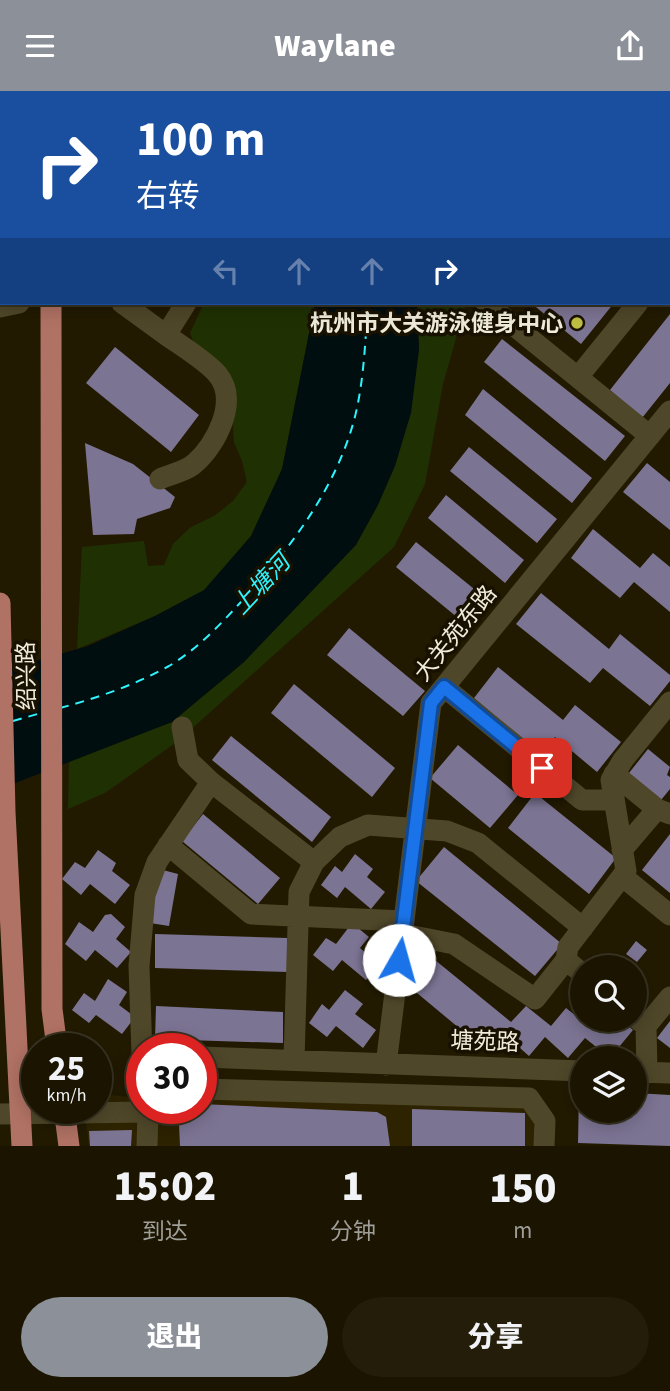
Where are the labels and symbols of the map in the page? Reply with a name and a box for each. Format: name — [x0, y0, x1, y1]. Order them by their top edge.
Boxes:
place label: 杭州市大关游泳健身中心 — [310, 307, 563, 340]
marker: 杭州市大关游泳健身中心 — [569, 315, 585, 331]
water label: 上塘河 — [224, 543, 301, 623]
street label: 大关苑东路 — [406, 578, 504, 688]
street label: 绍兴路 — [9, 641, 44, 711]
pin — [512, 738, 572, 798]
position arrow — [362, 923, 436, 997]
street label: 塘苑路 — [450, 1024, 520, 1059]
speed limit sign: 30 — [126, 1033, 217, 1124]

